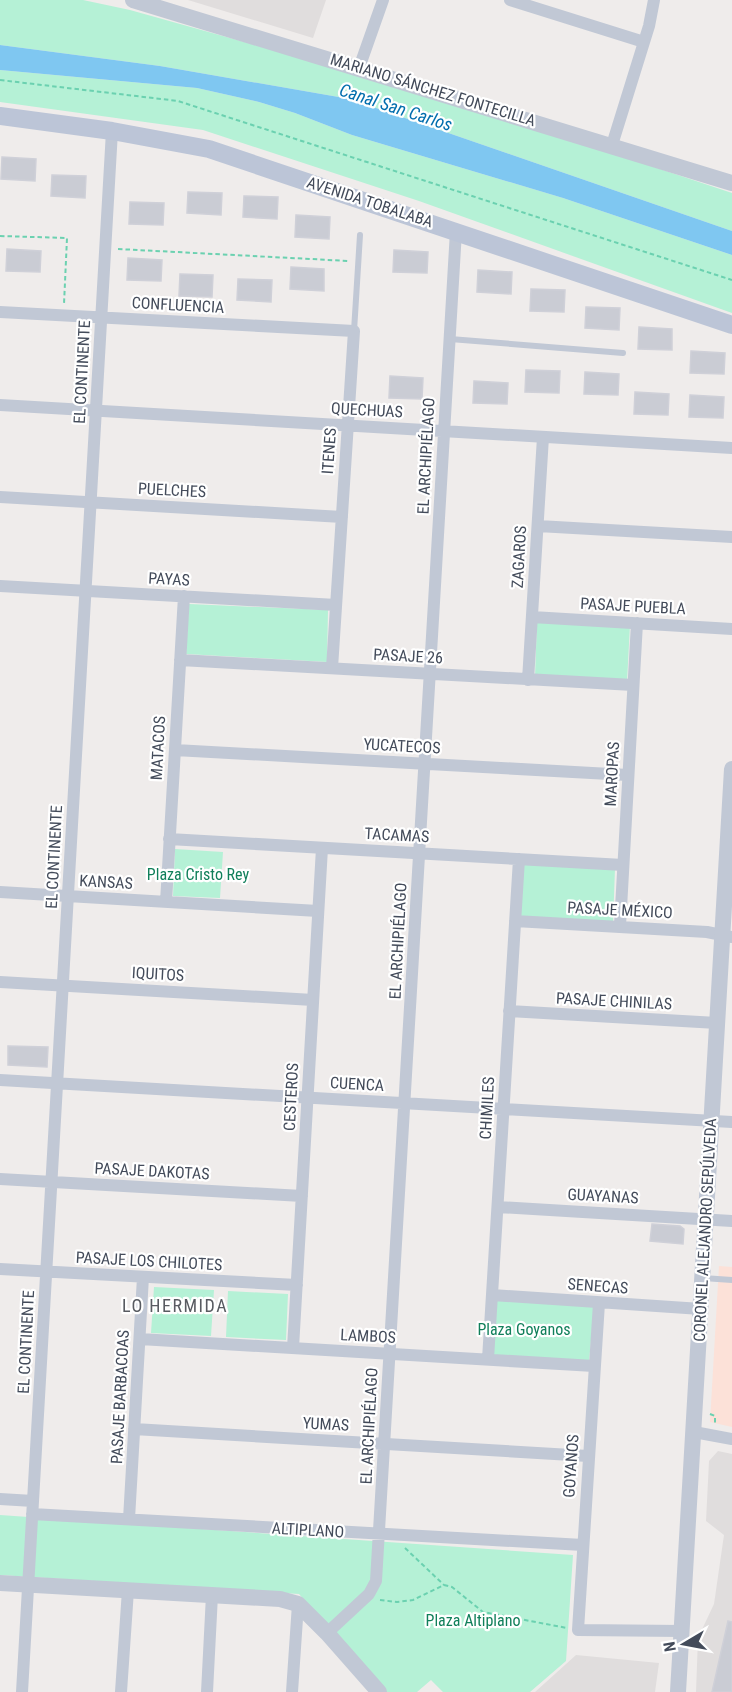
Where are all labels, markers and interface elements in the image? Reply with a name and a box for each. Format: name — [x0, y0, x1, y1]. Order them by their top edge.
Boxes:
street label: MARIANO SÁNCHEZ FONTECILLA — [328, 50, 538, 130]
water label: Canal San Carlos — [337, 79, 455, 135]
street label: AVENIDA TOBALABA — [304, 173, 436, 231]
street label: CONFLUENCIA — [131, 293, 225, 317]
street label: EL CONTINENTE — [70, 320, 94, 424]
street label: EL ARCHIPIÉLAGO — [413, 397, 439, 515]
street label: QUECHUAS — [331, 399, 403, 421]
street label: ITENES — [318, 427, 340, 475]
street label: PUELCHES — [137, 479, 207, 501]
street label: ZAGAROS — [508, 525, 530, 589]
street label: PAYAS — [148, 568, 190, 590]
street label: PASAJE PUEBLA — [580, 594, 686, 618]
street label: PASAJE 26 — [373, 645, 443, 667]
street label: MATACOS — [147, 715, 169, 781]
street label: YUCATECOS — [363, 734, 441, 758]
street label: MAROPAS — [601, 741, 623, 807]
street label: EL CONTINENTE — [42, 805, 66, 909]
street label: TACAMAS — [364, 824, 430, 846]
park label: Plaza Cristo Rey — [147, 865, 249, 884]
street label: KANSAS — [79, 871, 133, 893]
street label: EL ARCHIPIÉLAGO — [385, 882, 411, 1000]
street label: PASAJE MÉXICO — [567, 898, 673, 922]
street label: IQUITOS — [131, 963, 185, 985]
street label: PASAJE CHINILAS — [556, 988, 672, 1014]
street label: CESTEROS — [280, 1063, 302, 1131]
street label: CUENCA — [329, 1073, 385, 1095]
street label: CHIMILES — [476, 1076, 498, 1140]
street label: CORONEL ALEJANDRO SEPÚLVEDA — [690, 1118, 720, 1342]
street label: PASAJE DAKOTAS — [94, 1158, 210, 1184]
street label: GUAYANAS — [567, 1185, 639, 1207]
street label: PASAJE LOS CHILOTES — [75, 1248, 223, 1274]
street label: SENECAS — [567, 1274, 629, 1298]
street label: EL CONTINENTE — [14, 1290, 38, 1394]
district label: LO HERMIDA — [122, 1295, 228, 1316]
park label: Plaza Goyanos — [477, 1320, 571, 1339]
street label: LAMBOS — [340, 1325, 396, 1347]
street label: PASAJE BARBACOAS — [107, 1329, 133, 1465]
street label: EL ARCHIPIÉLAGO — [356, 1367, 382, 1485]
street label: YUMAS — [302, 1413, 350, 1435]
street label: GOYANOS — [559, 1434, 583, 1498]
street label: ALTIPLANO — [271, 1519, 345, 1541]
park label: Plaza Altiplano — [426, 1611, 520, 1630]
north arrow — [654, 1614, 714, 1674]
text: N — [660, 1640, 680, 1653]

